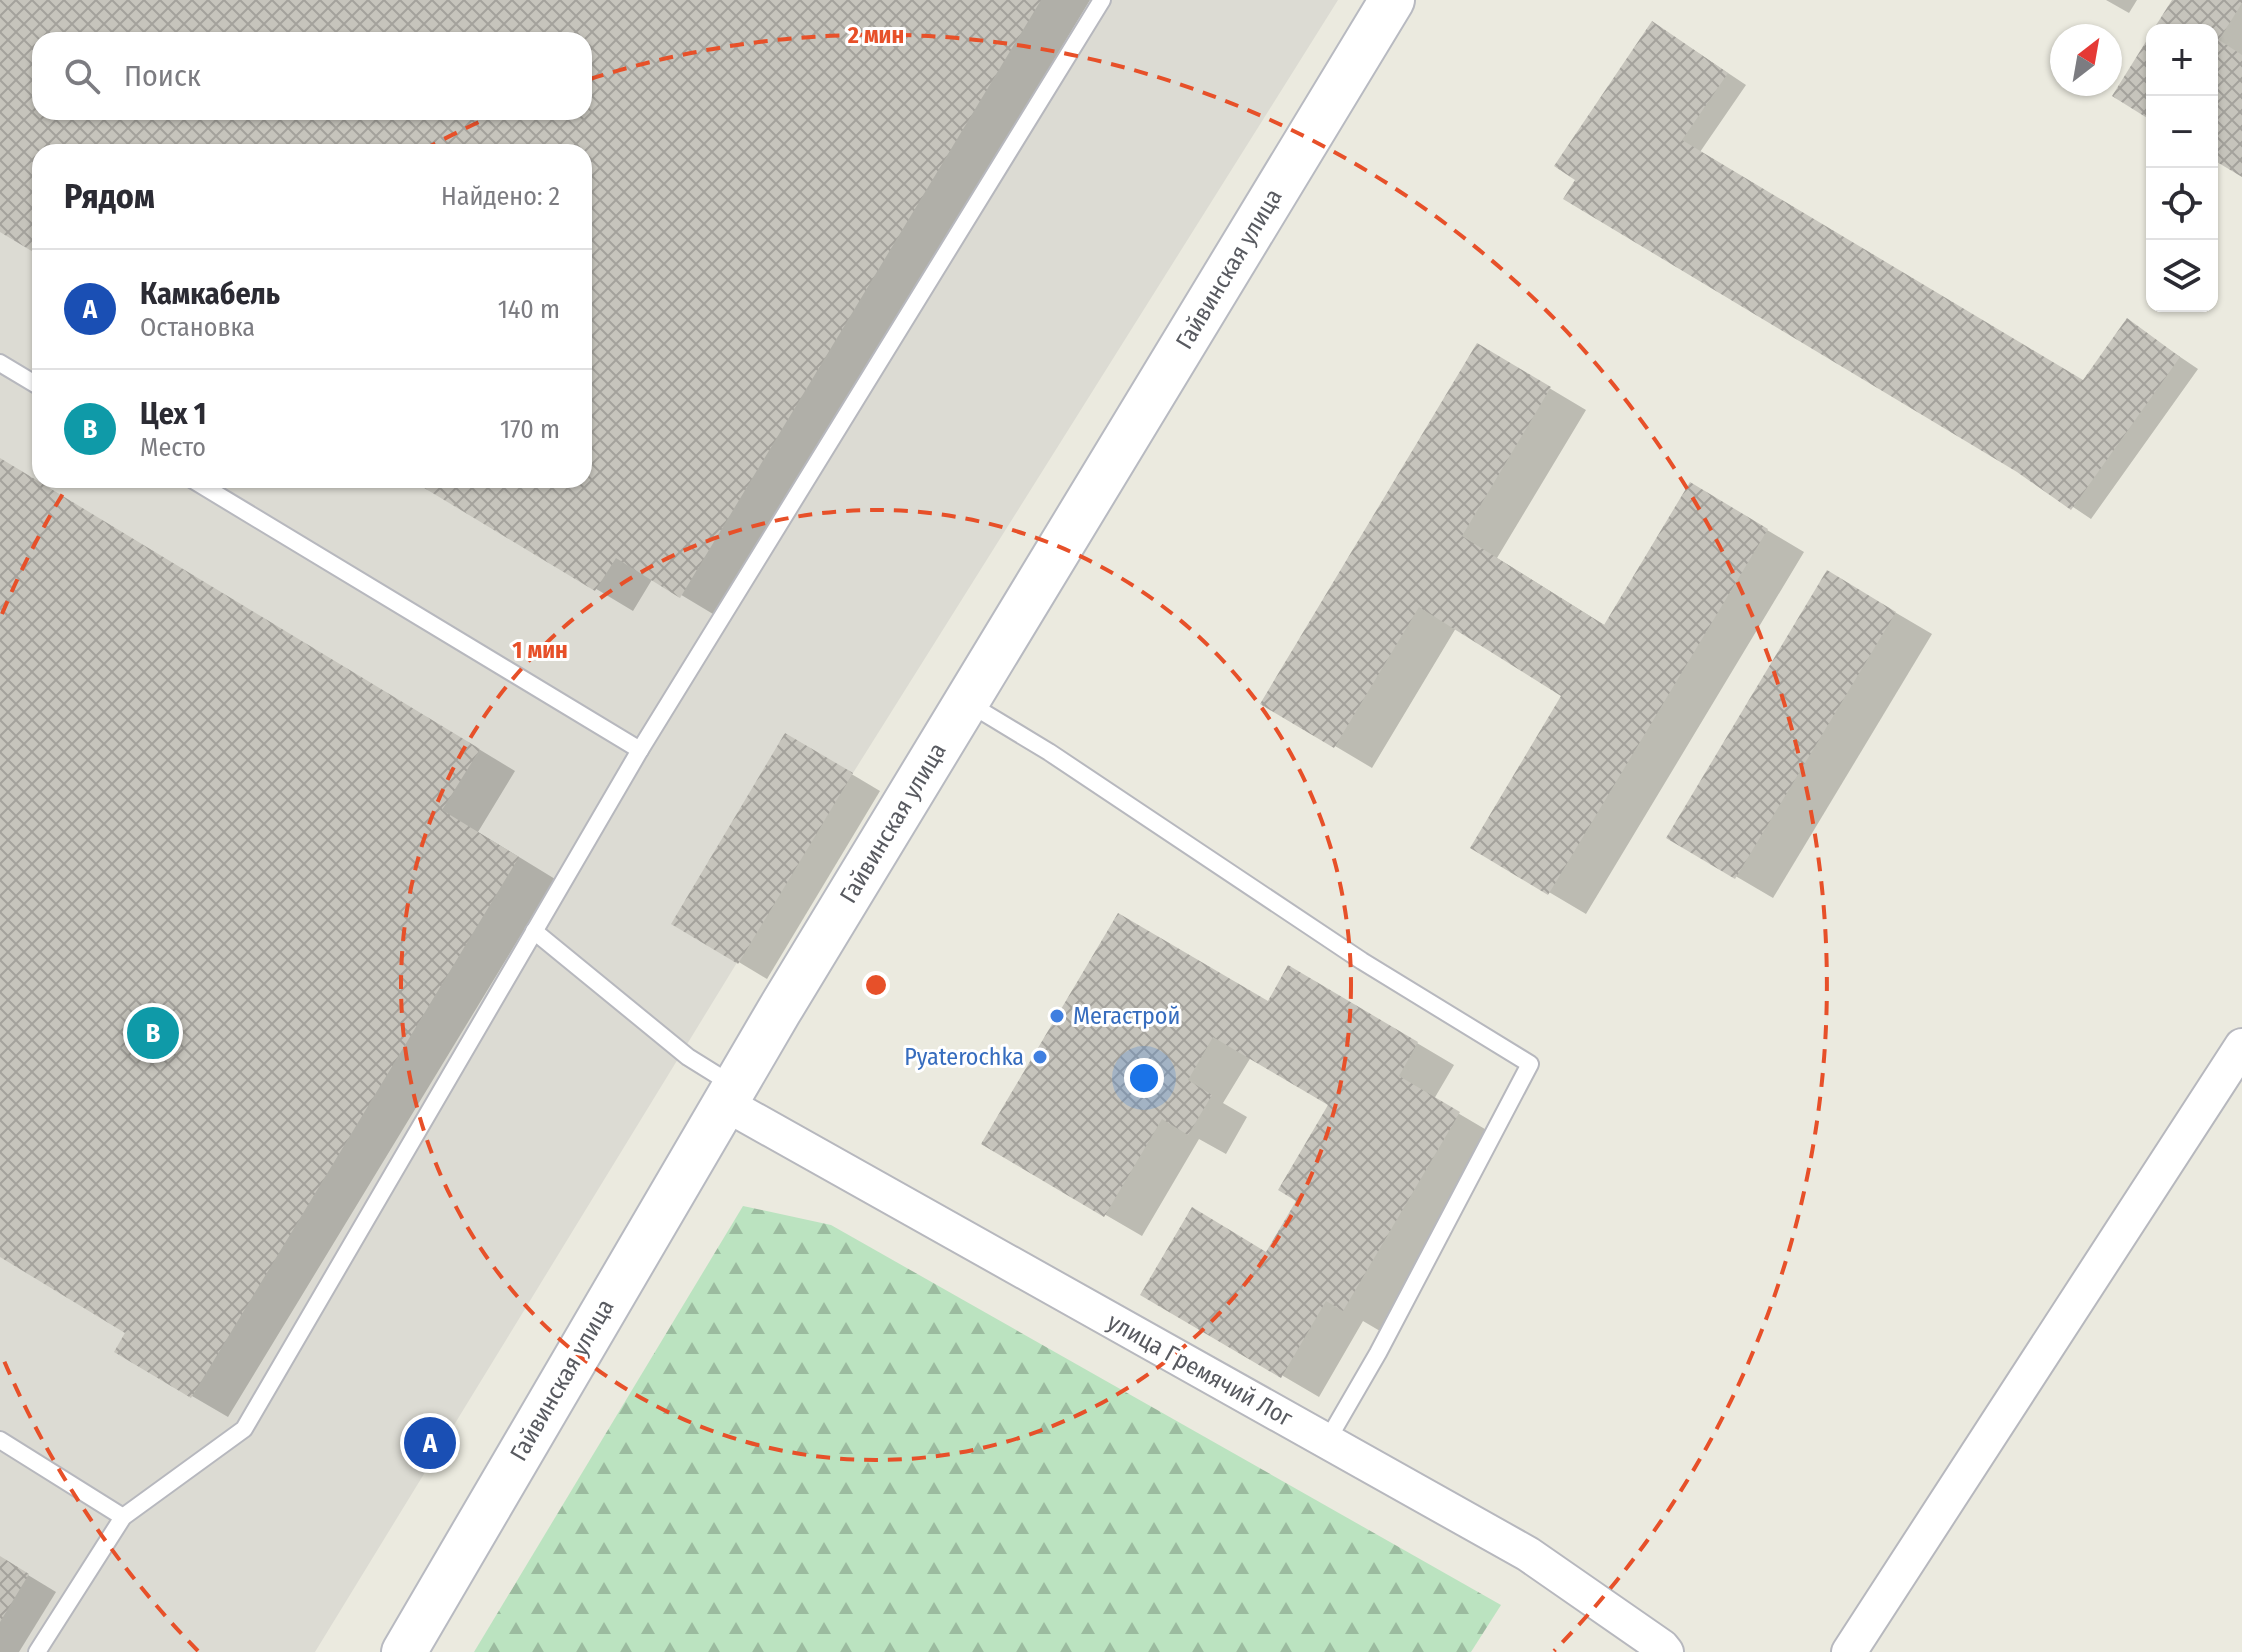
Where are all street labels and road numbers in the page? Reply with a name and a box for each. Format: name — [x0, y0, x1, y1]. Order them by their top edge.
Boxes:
street label: Гайвинская улица — [1170, 184, 1288, 354]
street label: Гайвинская улица — [834, 738, 952, 908]
street label: Гайвинская улица — [504, 1294, 620, 1466]
street label: улица Гремячий Лог — [1103, 1308, 1298, 1433]

